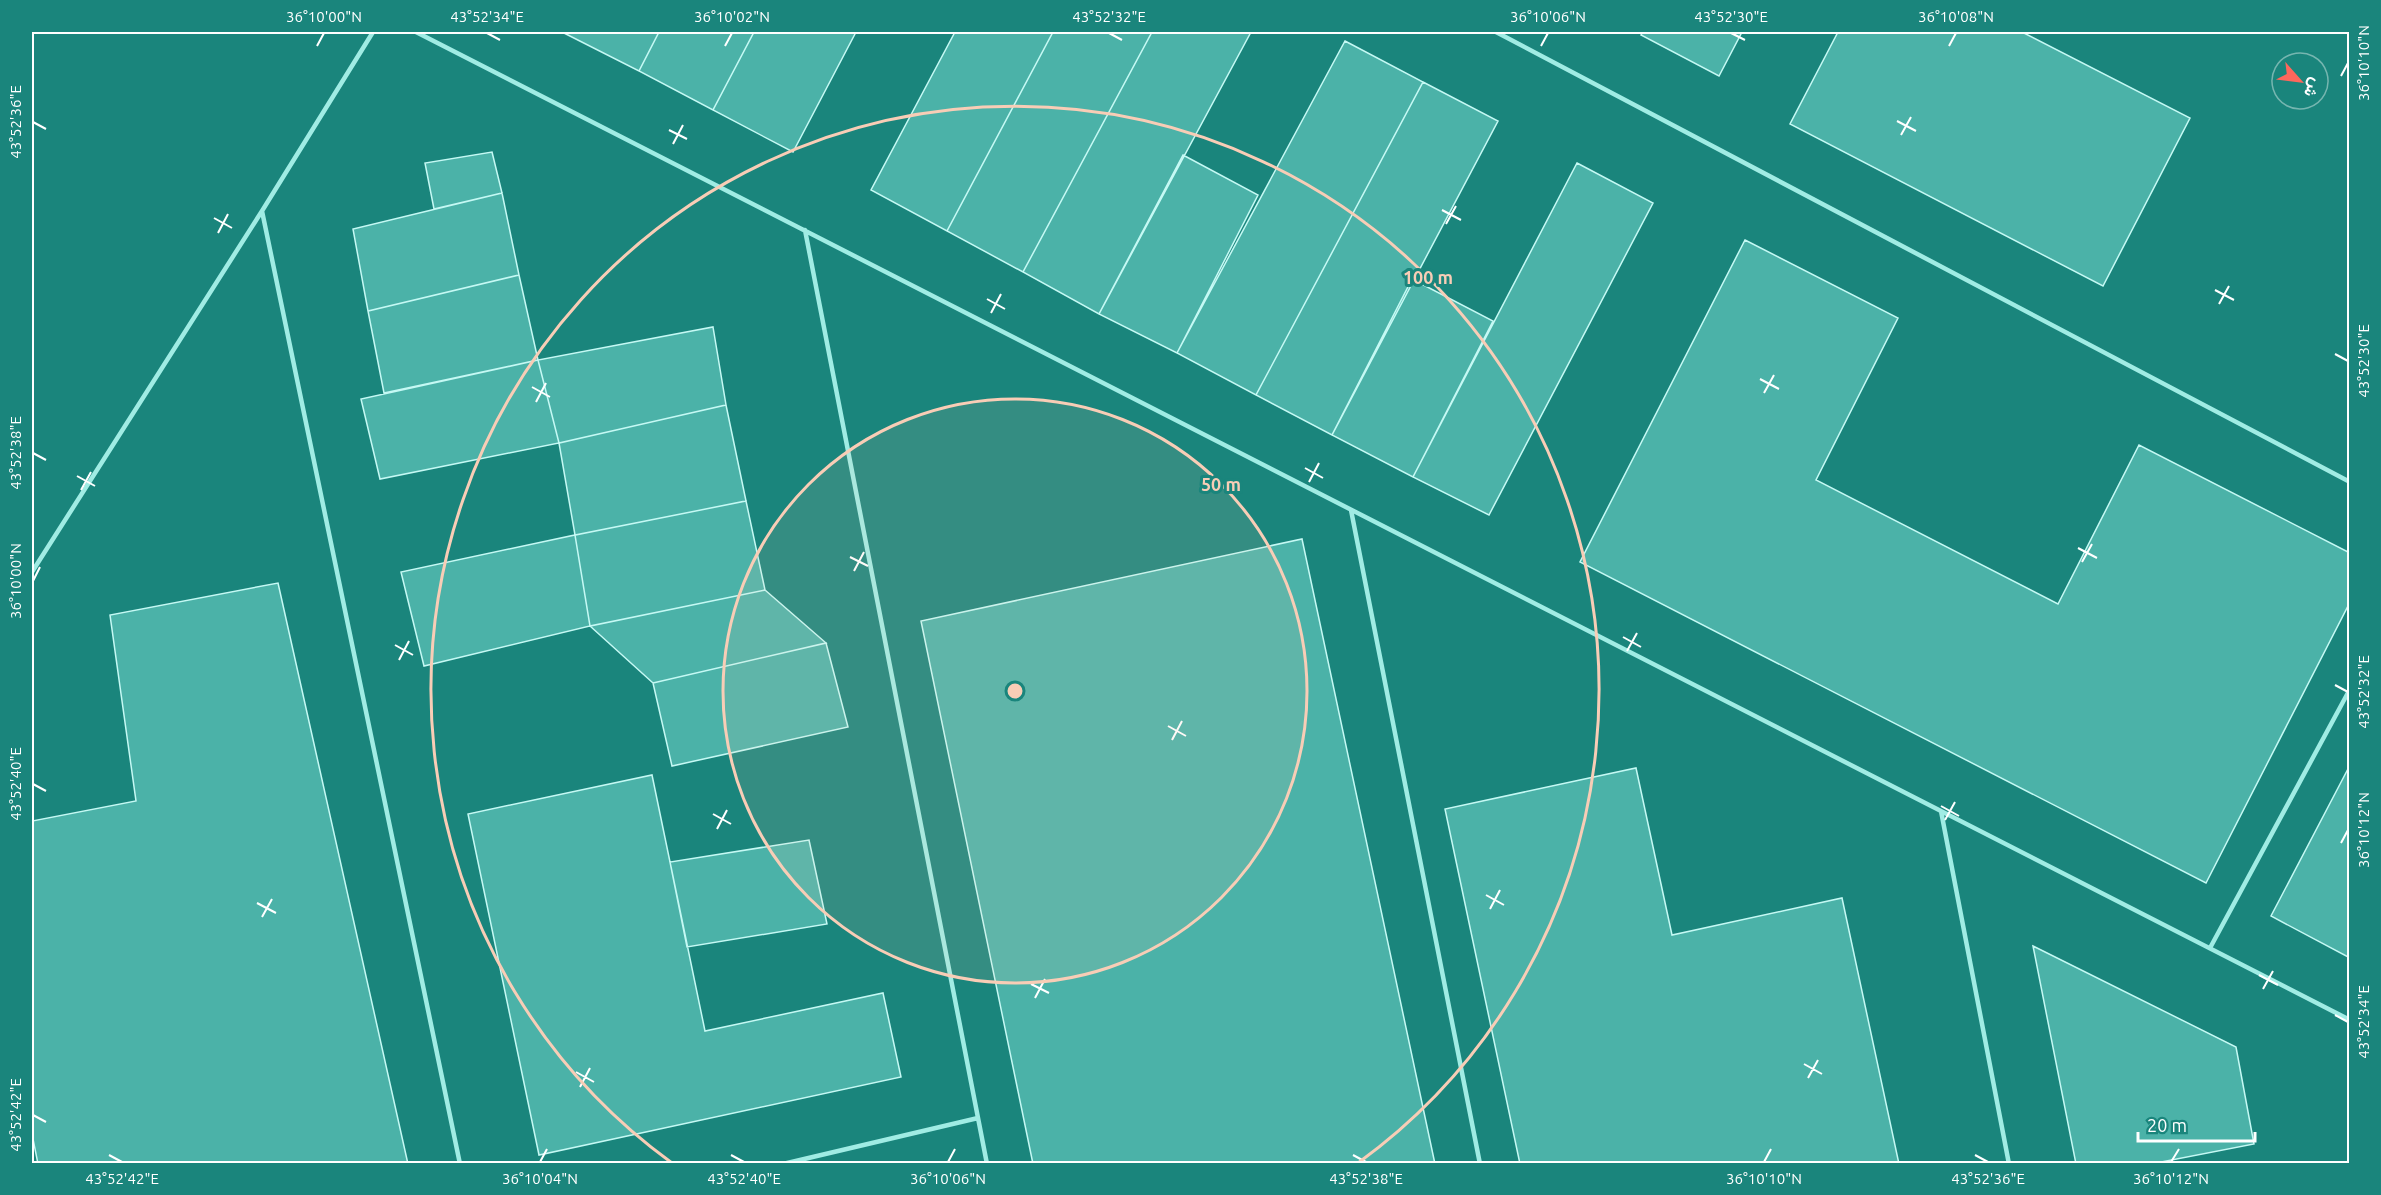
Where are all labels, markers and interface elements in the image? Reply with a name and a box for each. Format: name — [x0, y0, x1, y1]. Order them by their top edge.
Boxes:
text: 36°10'00"N — [286, 8, 362, 25]
text: 43°52'34"E — [450, 8, 524, 25]
text: 36°10'02"N — [694, 8, 770, 25]
text: 43°52'32"E — [1072, 8, 1146, 25]
text: 36°10'06"N — [1510, 8, 1586, 25]
text: 43°52'30"E — [1694, 8, 1768, 25]
text: 36°10'08"N — [1918, 8, 1994, 25]
text: 36°10'10"N — [2355, 25, 2372, 101]
north arrow — [2270, 51, 2330, 111]
text: ش — [2300, 75, 2326, 101]
text: 43°52'36"E — [7, 85, 24, 159]
text: 100 m — [1403, 267, 1453, 287]
text: 43°52'30"E — [2355, 324, 2372, 398]
text: 43°52'38"E — [7, 416, 24, 490]
text: 50 m — [1201, 474, 1241, 494]
text: 36°10'00"N — [7, 543, 24, 619]
text: 43°52'32"E — [2355, 655, 2372, 729]
centre of rings — [1005, 681, 1025, 701]
text: 43°52'40"E — [7, 747, 24, 821]
text: 36°10'12"N — [2355, 792, 2372, 868]
text: 43°52'34"E — [2355, 985, 2372, 1059]
text: 43°52'42"E — [7, 1078, 24, 1152]
scale bar — [2138, 1105, 2255, 1143]
text: 20 m — [2147, 1115, 2187, 1135]
text: 43°52'42"E — [85, 1170, 159, 1187]
text: 36°10'04"N — [502, 1170, 578, 1187]
text: 43°52'40"E — [707, 1170, 781, 1187]
text: 36°10'06"N — [910, 1170, 986, 1187]
text: 43°52'38"E — [1329, 1170, 1403, 1187]
text: 36°10'10"N — [1726, 1170, 1802, 1187]
text: 43°52'36"E — [1951, 1170, 2025, 1187]
text: 36°10'12"N — [2133, 1170, 2209, 1187]

